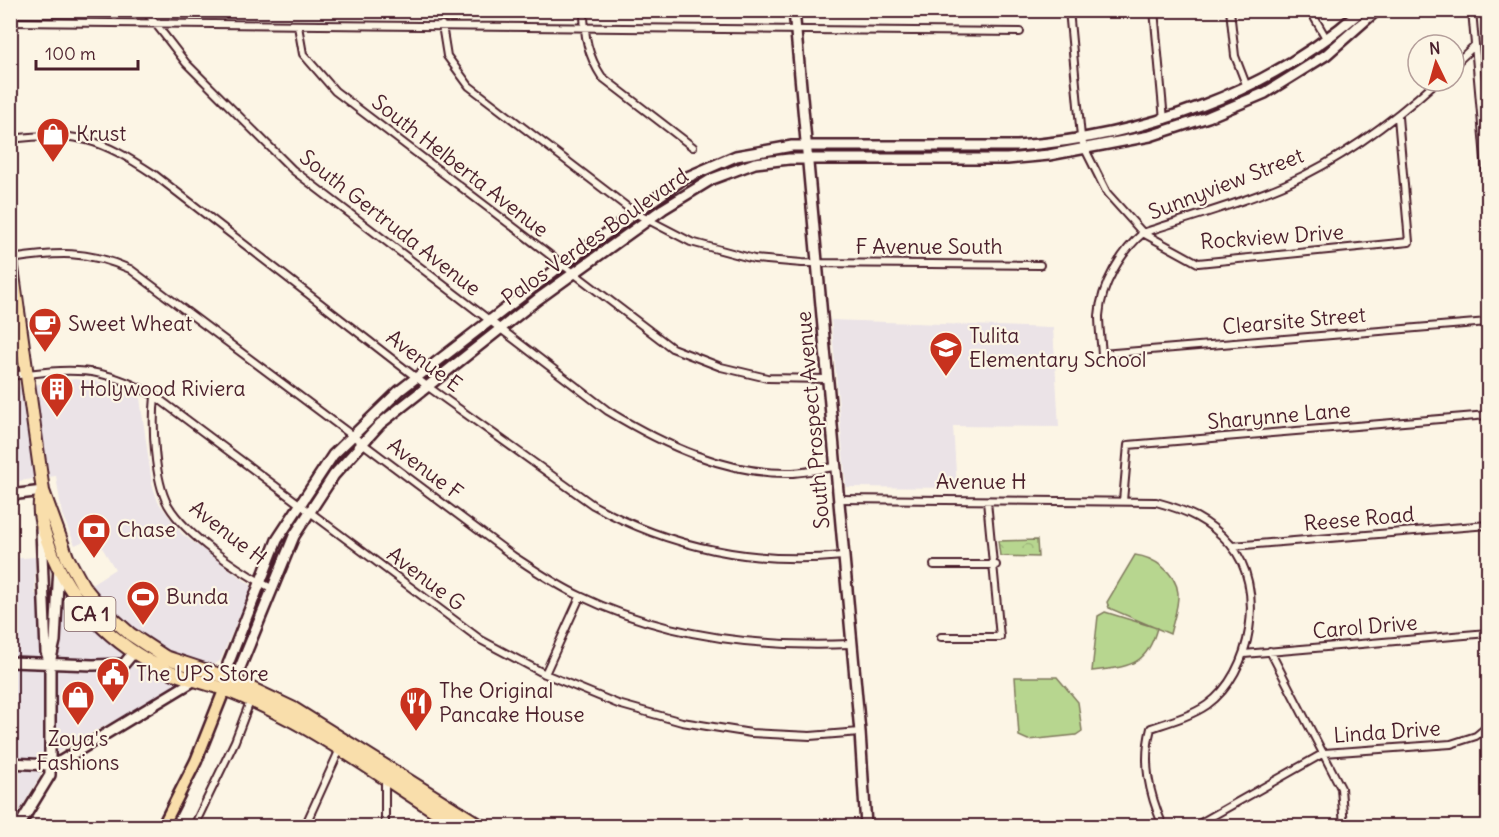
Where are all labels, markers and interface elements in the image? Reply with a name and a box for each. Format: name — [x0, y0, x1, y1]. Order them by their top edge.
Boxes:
scale bar — [36, 33, 138, 71]
north arrow — [1406, 33, 1466, 93]
text: N — [1428, 38, 1441, 59]
text: 100 m — [45, 42, 96, 65]
street label: South Helberta Avenue — [367, 88, 554, 243]
shop icon: Krust — [35, 116, 71, 163]
place label: Krust — [76, 120, 126, 147]
street label: Sunnyview Street — [1145, 142, 1307, 225]
street label: South Gertruda Avenue — [294, 143, 486, 302]
street label: Palos Verdes Boulevard — [496, 162, 693, 311]
street label: Rockview Drive — [1199, 218, 1345, 255]
street label: F Avenue South — [855, 233, 1003, 260]
street label: Clearsite Street — [1221, 301, 1367, 340]
cafe icon: Sweet Wheat — [27, 306, 63, 353]
place label: Sweet Wheat — [68, 310, 192, 337]
street label: South Prospect Avenue — [790, 310, 835, 530]
place label: Tulita Elementary School — [969, 322, 1146, 373]
street label: Avenue E — [381, 323, 467, 398]
school or university icon: Tulita Elementary School — [928, 330, 964, 377]
building icon: Holywood Riviera — [39, 371, 75, 418]
place label: Holywood Riviera — [80, 375, 246, 402]
street label: Sharynne Lane — [1206, 396, 1352, 435]
street label: Avenue F — [382, 432, 468, 506]
street label: Avenue H — [936, 468, 1026, 495]
street label: Avenue H — [184, 494, 272, 571]
street label: Reese Road — [1303, 500, 1415, 537]
bank icon: Chase — [76, 512, 112, 559]
place label: Chase — [117, 516, 176, 543]
street label: Avenue G — [382, 541, 471, 617]
sports icon: Bunda — [125, 579, 161, 626]
place label: Bunda — [166, 583, 229, 610]
road number: CA 1 — [64, 597, 116, 631]
street label: Carol Drive — [1311, 608, 1419, 645]
public building icon: The UPS Store — [95, 656, 131, 703]
place label: The UPS Store — [136, 660, 269, 687]
place label: The Original Pancake House — [439, 677, 585, 728]
shop icon: Zoya's Fashions — [60, 679, 96, 726]
restaurant icon: The Original Pancake House — [398, 685, 434, 732]
street label: Linda Drive — [1333, 714, 1441, 749]
place label: Zoya's Fashions — [37, 725, 119, 776]

